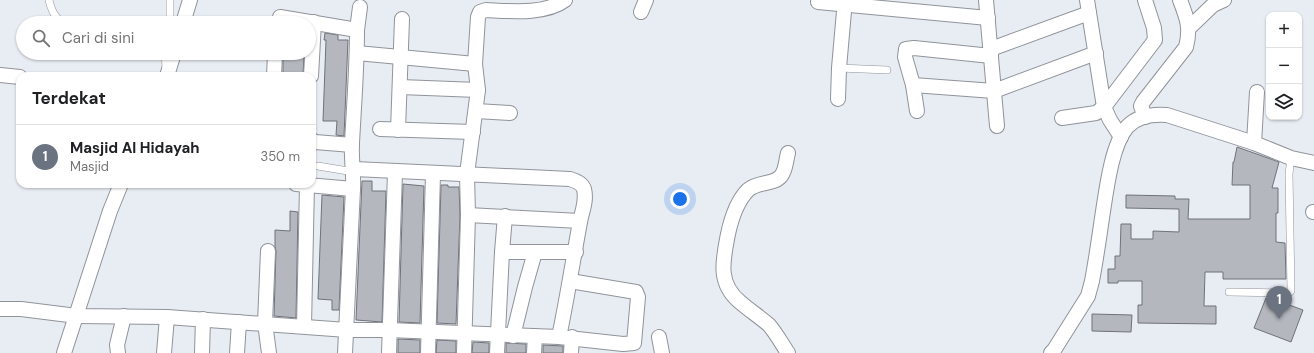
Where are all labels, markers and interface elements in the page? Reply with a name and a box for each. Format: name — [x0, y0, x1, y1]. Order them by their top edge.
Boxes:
map controls — [1266, 12, 1302, 120]
button: + — [1266, 12, 1302, 48]
search box — [16, 16, 316, 60]
icon: search — [30, 27, 52, 49]
text: Cari di sini — [62, 28, 134, 48]
button: − — [1266, 48, 1302, 84]
button: layers — [1266, 84, 1302, 120]
text: Terdekat — [32, 87, 106, 109]
text: Masjid Al Hidayah — [70, 138, 199, 158]
text: 1 — [43, 148, 47, 165]
text: 350 m — [260, 148, 300, 165]
text: Masjid — [70, 158, 109, 175]
your location — [670, 189, 690, 209]
pin: 1 — [1266, 286, 1292, 319]

